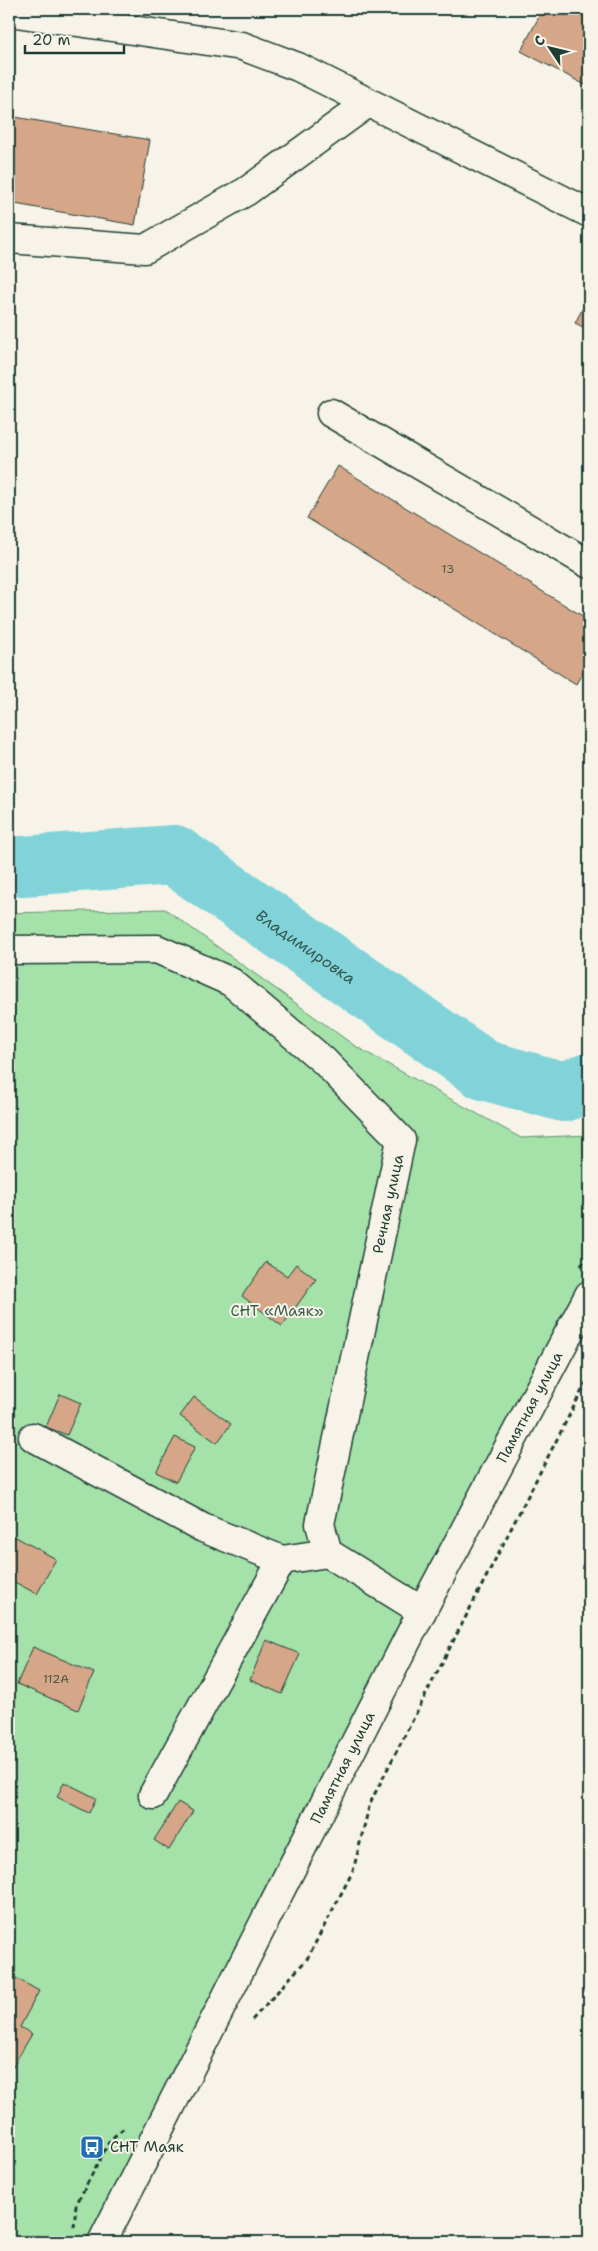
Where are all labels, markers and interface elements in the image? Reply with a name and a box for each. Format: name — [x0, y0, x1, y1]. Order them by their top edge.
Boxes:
scale bar — [25, 22, 124, 54]
north arrow — [526, 22, 576, 72]
text: 20 m — [32, 30, 71, 50]
text: С — [530, 32, 549, 49]
house number: 13 — [442, 561, 454, 577]
water label: Владимировка — [251, 905, 360, 989]
street label: Речная улица — [368, 1152, 408, 1255]
park label: СНТ «Маяк» — [231, 1301, 323, 1321]
street label: Памятная улица — [492, 1347, 568, 1466]
house number: 112А — [43, 1671, 69, 1687]
street label: Памятная улица — [306, 1707, 380, 1827]
bus stop icon: СНТ Маяк — [79, 2134, 105, 2160]
place label: СНТ Маяк — [110, 2137, 184, 2157]

